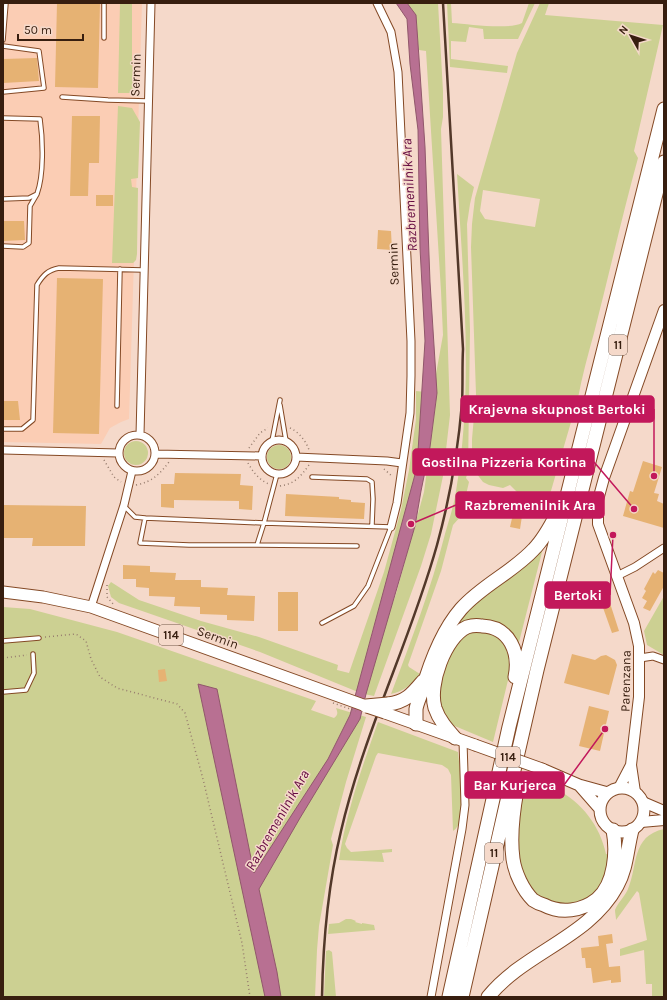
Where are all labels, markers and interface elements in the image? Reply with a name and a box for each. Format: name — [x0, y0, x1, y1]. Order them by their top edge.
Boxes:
scale bar — [18, 16, 83, 42]
north arrow — [611, 16, 651, 56]
text: 50 m — [24, 23, 52, 37]
text: N — [616, 23, 631, 37]
street label: Sermin — [127, 53, 144, 97]
water label: Razbremenilnik Ara — [398, 138, 421, 252]
street label: Sermin — [385, 242, 402, 286]
road number: 11 — [609, 335, 627, 355]
callout: Krajevna skupnost Bertoki — [461, 396, 654, 422]
text: Krajevna skupnost Bertoki — [468, 401, 646, 418]
callout: Gostilna Pizzeria Kortina — [413, 449, 594, 475]
text: Gostilna Pizzeria Kortina — [421, 454, 587, 471]
callout: Razbremenilnik Ara — [456, 492, 604, 518]
text: Razbremenilnik Ara — [464, 497, 596, 514]
callout: Bertoki — [545, 582, 610, 608]
text: Bertoki — [554, 587, 602, 604]
street label: Sermin — [195, 623, 241, 652]
road number: 114 — [159, 625, 183, 645]
street label: Parenzana — [617, 650, 634, 712]
road number: 114 — [496, 747, 520, 767]
water label: Razbremenilnik Ara — [242, 767, 313, 873]
callout: Bar Kurjerca — [465, 772, 564, 798]
text: Bar Kurjerca — [474, 777, 556, 794]
road number: 11 — [485, 843, 503, 863]

